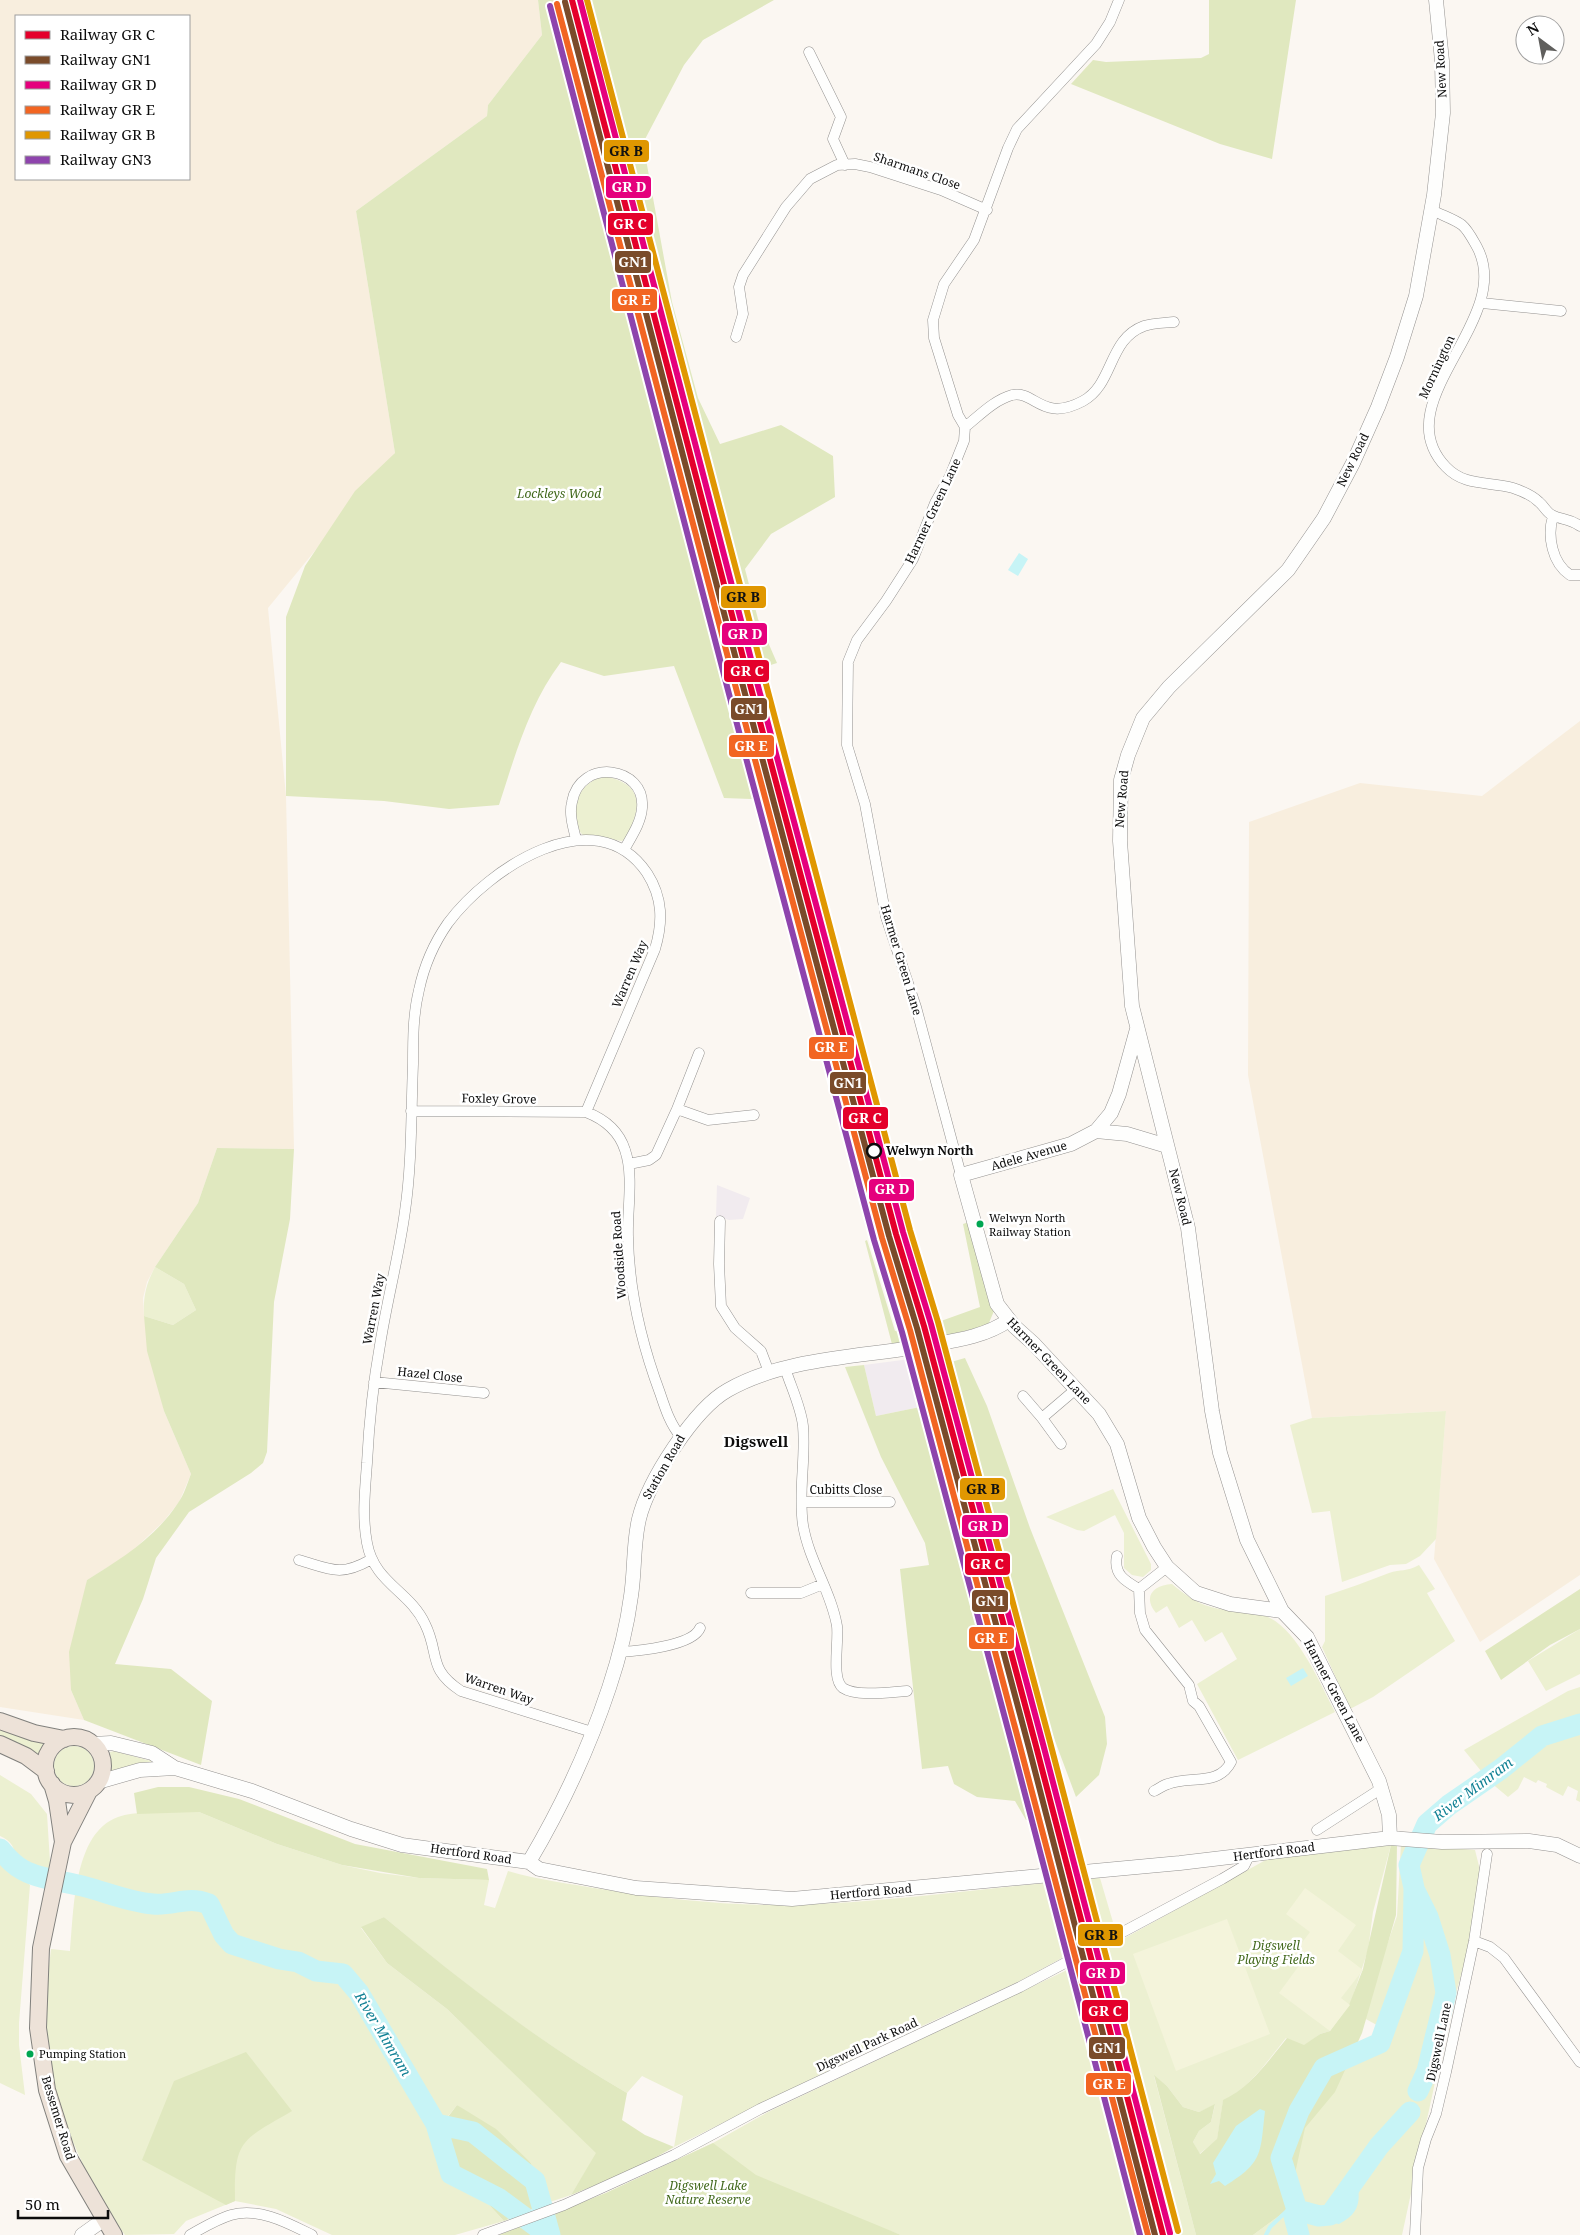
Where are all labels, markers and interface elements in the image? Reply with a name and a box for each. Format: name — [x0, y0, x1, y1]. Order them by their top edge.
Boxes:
legend — [15, 15, 190, 180]
north arrow — [1515, 15, 1565, 65]
text: N — [1523, 18, 1543, 40]
text: Railway GR C — [60, 24, 155, 44]
street label: New Road — [1430, 39, 1451, 98]
text: Railway GN1 — [60, 49, 152, 69]
text: Railway GR D — [60, 74, 157, 94]
text: Railway GR E — [60, 99, 155, 119]
text: Railway GR B — [60, 124, 155, 144]
line badge: GR B — [603, 139, 650, 163]
text: GR B — [609, 141, 643, 160]
street label: Sharmans Close — [871, 148, 963, 193]
text: Railway GN3 — [60, 149, 152, 169]
line badge: GR D — [605, 175, 652, 199]
text: GR D — [611, 177, 647, 196]
line badge: GR C — [607, 212, 654, 236]
text: GR C — [613, 214, 647, 233]
line badge: GN1 — [614, 250, 652, 274]
text: GN1 — [618, 252, 648, 271]
line badge: GR E — [611, 288, 658, 312]
text: GR E — [617, 290, 651, 309]
street label: Mornington — [1414, 332, 1459, 401]
street label: New Road — [1332, 429, 1373, 490]
street label: Harmer Green Lane — [901, 455, 965, 566]
park label: Lockleys Wood — [516, 485, 601, 502]
line badge: GR B — [720, 585, 767, 609]
text: GR B — [726, 587, 760, 606]
line badge: GR D — [721, 622, 768, 646]
text: GR D — [727, 624, 763, 643]
line badge: GR C — [723, 659, 770, 683]
text: GR C — [730, 661, 764, 680]
line badge: GN1 — [730, 697, 768, 721]
text: GN1 — [734, 699, 764, 718]
line badge: GR E — [728, 734, 775, 758]
text: GR E — [734, 736, 768, 755]
street label: New Road — [1111, 769, 1133, 829]
street label: Harmer Green Lane — [877, 902, 926, 1017]
street label: Warren Way — [608, 937, 652, 1010]
line badge: GR E — [808, 1036, 855, 1060]
text: GR E — [814, 1037, 848, 1056]
line badge: GN1 — [829, 1071, 867, 1095]
text: GN1 — [833, 1073, 863, 1092]
street label: Foxley Grove — [461, 1089, 537, 1108]
line badge: GR C — [842, 1106, 889, 1130]
text: GR C — [848, 1108, 882, 1127]
street label: Adele Avenue — [989, 1137, 1069, 1174]
place label: Welwyn North — [886, 1142, 973, 1159]
marker: Welwyn North — [866, 1143, 882, 1159]
street label: New Road — [1165, 1167, 1196, 1228]
line badge: GR D — [868, 1178, 915, 1202]
text: GR D — [874, 1179, 910, 1198]
street label: Woodside Road — [607, 1210, 630, 1300]
place label: Welwyn North Railway Station — [989, 1210, 1071, 1239]
marker: Welwyn North Railway Station — [975, 1219, 985, 1229]
street label: Warren Way — [358, 1272, 389, 1346]
street label: Harmer Green Lane — [1003, 1313, 1095, 1408]
street label: Hazel Close — [397, 1363, 464, 1386]
street label: Station Road — [638, 1431, 689, 1502]
district label: Digswell — [724, 1431, 789, 1451]
line badge: GR B — [959, 1477, 1006, 1501]
text: GR B — [966, 1479, 1000, 1498]
street label: Cubitts Close — [809, 1481, 883, 1498]
line badge: GR D — [961, 1514, 1009, 1538]
text: GR D — [967, 1516, 1003, 1535]
line badge: GR C — [964, 1552, 1011, 1576]
text: GR C — [970, 1554, 1004, 1573]
line badge: GN1 — [971, 1589, 1009, 1613]
text: GN1 — [975, 1591, 1005, 1610]
line badge: GR E — [968, 1626, 1015, 1650]
text: GR E — [974, 1628, 1008, 1647]
street label: Harmer Green Lane — [1300, 1636, 1369, 1745]
street label: Warren Way — [462, 1669, 536, 1708]
water label: River Mimram — [1428, 1752, 1517, 1825]
street label: Hertford Road — [1232, 1838, 1316, 1865]
street label: Hertford Road — [429, 1839, 514, 1868]
street label: Hertford Road — [829, 1879, 913, 1904]
line badge: GR B — [1077, 1923, 1124, 1947]
text: GR B — [1084, 1925, 1118, 1944]
park label: Digswell Playing Fields — [1236, 1937, 1315, 1968]
line badge: GR D — [1079, 1961, 1126, 1985]
text: GR D — [1085, 1963, 1121, 1982]
water label: River Mimram — [350, 1987, 416, 2080]
line badge: GR C — [1081, 1999, 1129, 2023]
text: GR C — [1088, 2001, 1122, 2020]
street label: Digswell Lane — [1422, 2001, 1455, 2083]
street label: Digswell Park Road — [813, 2013, 921, 2076]
line badge: GN1 — [1088, 2036, 1126, 2060]
text: GN1 — [1092, 2038, 1122, 2057]
place label: Pumping Station — [39, 2046, 126, 2061]
marker: Pumping Station — [25, 2049, 35, 2059]
line badge: GR E — [1085, 2072, 1132, 2096]
street label: Bessemer Road — [38, 2074, 80, 2163]
text: GR E — [1092, 2074, 1126, 2093]
park label: Digswell Lake Nature Reserve — [664, 2177, 751, 2208]
scale bar — [18, 2188, 108, 2220]
text: 50 m — [25, 2194, 60, 2214]

